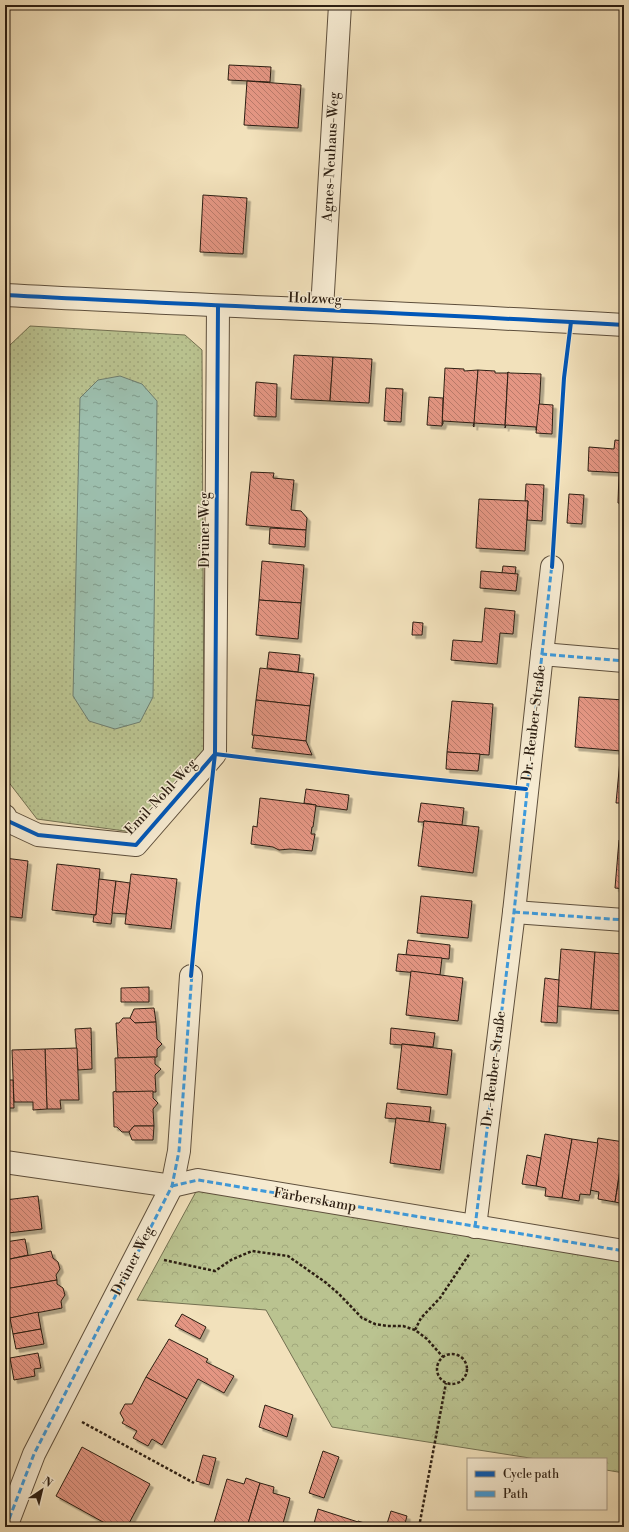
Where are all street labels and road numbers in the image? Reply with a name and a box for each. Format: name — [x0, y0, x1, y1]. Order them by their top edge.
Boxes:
street label: Agnes-Neuhaus-Weg — [319, 91, 343, 223]
street label: Holzweg — [288, 289, 343, 309]
street label: Drüner Weg — [196, 491, 214, 568]
street label: Dr.-Reuber-Straße — [518, 664, 550, 782]
street label: Emil-Nohl-Weg — [121, 755, 201, 839]
street label: Dr.-Reuber-Straße — [478, 1010, 510, 1128]
street label: Färberskamp — [272, 1184, 358, 1216]
street label: Drüner Weg — [108, 1222, 159, 1299]

